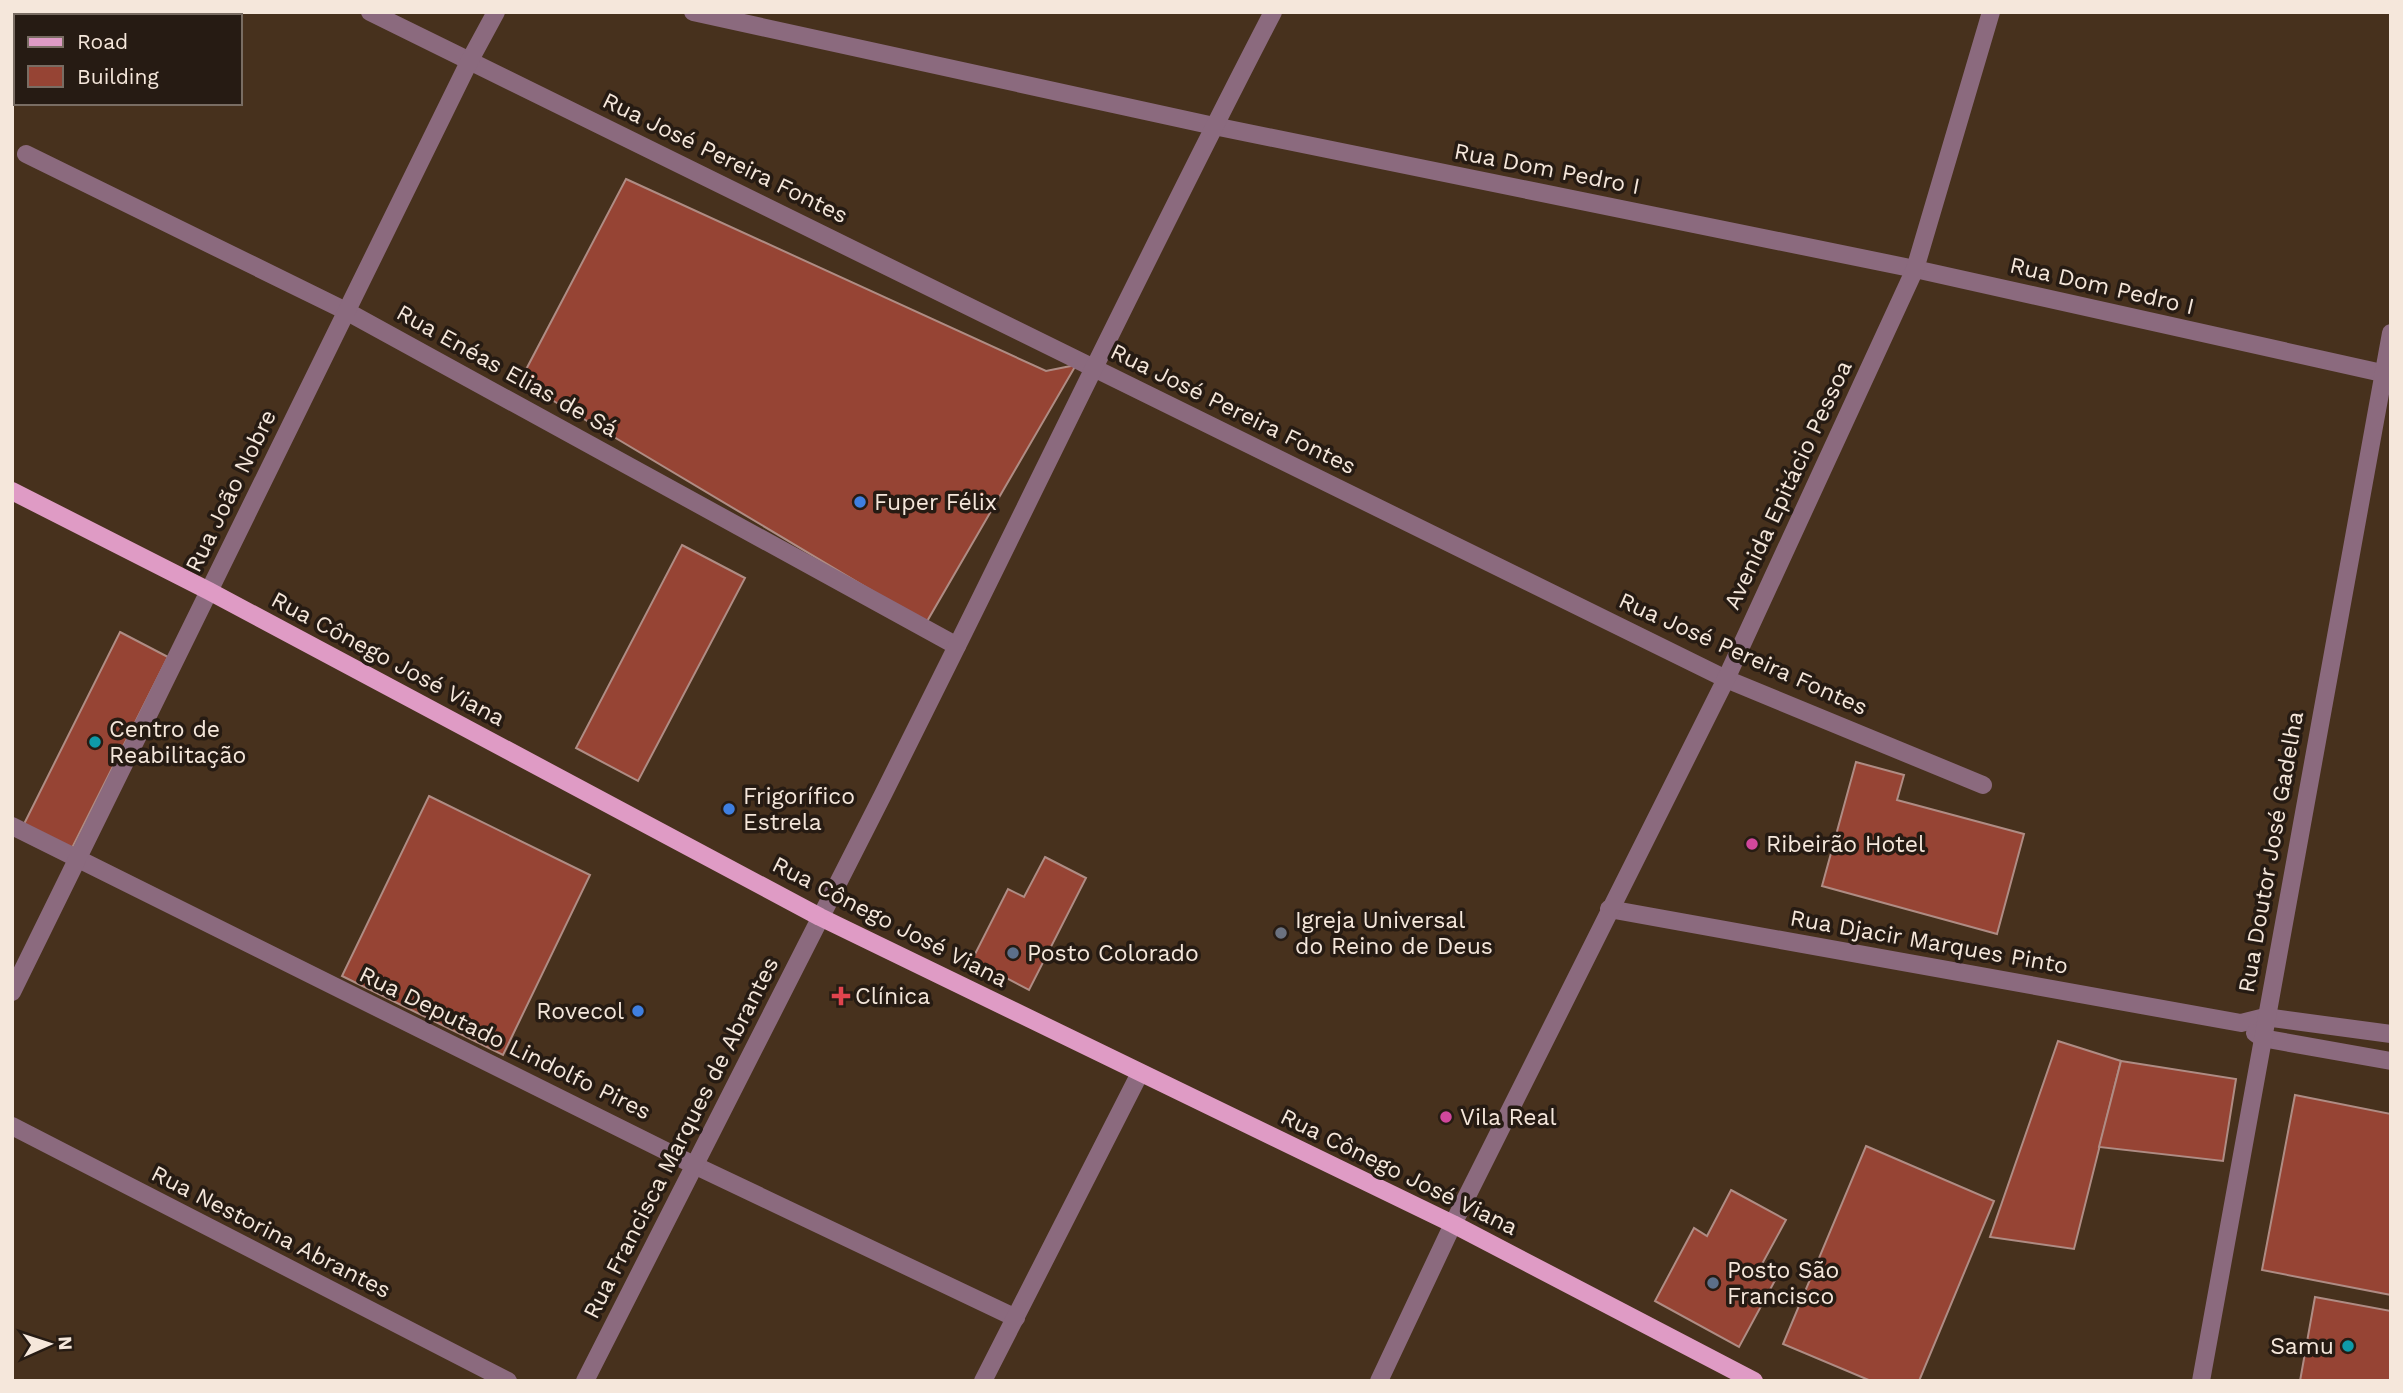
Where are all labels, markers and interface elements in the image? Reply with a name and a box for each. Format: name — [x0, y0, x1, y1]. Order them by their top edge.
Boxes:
legend — [14, 14, 242, 105]
text: Road — [77, 29, 128, 54]
text: Building — [77, 64, 159, 89]
street label: Rua José Pereira Fontes — [598, 87, 852, 229]
street label: Rua Dom Pedro I — [1452, 138, 1642, 200]
street label: Rua Dom Pedro I — [2007, 252, 2197, 320]
street label: Rua Enéas Elias de Sá — [392, 299, 622, 443]
street label: Rua José Pereira Fontes — [1106, 338, 1360, 480]
street label: Avenida Epitácio Pessoa — [1718, 356, 1858, 614]
street label: Rua João Nobre — [180, 405, 282, 577]
place label: Fuper Félix — [874, 489, 997, 516]
marker: Fuper Félix — [852, 494, 868, 510]
street label: Rua Cônego José Viana — [267, 586, 509, 732]
street label: Rua José Pereira Fontes — [1614, 587, 1872, 721]
street label: Rua Doutor José Gadelha — [2233, 709, 2309, 995]
place label: Centro de Reabilitação — [109, 716, 246, 769]
marker: Centro de Reabilitação — [87, 734, 103, 750]
place label: Frigorífico Estrela — [743, 783, 855, 836]
marker: Frigorífico Estrela — [721, 801, 737, 817]
place label: Ribeirão Hotel — [1766, 831, 1925, 858]
marker: Ribeirão Hotel — [1744, 836, 1760, 852]
street label: Rua Cônego José Viana — [768, 851, 1012, 993]
street label: Rua Djacir Marques Pinto — [1788, 904, 2070, 980]
place label: Igreja Universal do Reino de Deus — [1295, 907, 1493, 960]
marker: Igreja Universal do Reino de Deus — [1273, 925, 1289, 941]
place label: Posto Colorado — [1027, 940, 1199, 967]
marker: Posto Colorado — [1005, 945, 1021, 961]
street label: Rua Francisca Marques de Abrantes — [578, 953, 784, 1323]
street label: Rua Deputado Lindolfo Pires — [355, 960, 655, 1126]
place label: Clínica — [855, 983, 930, 1010]
marker: Clínica — [833, 988, 849, 1004]
place label: Rovecol — [536, 998, 624, 1025]
marker: Rovecol — [630, 1003, 646, 1019]
street label: Rua Cônego José Viana — [1276, 1103, 1522, 1241]
place label: Vila Real — [1460, 1104, 1557, 1131]
marker: Vila Real — [1438, 1109, 1454, 1125]
street label: Rua Nestorina Abrantes — [147, 1160, 395, 1304]
place label: Posto São Francisco — [1727, 1257, 1839, 1310]
marker: Posto São Francisco — [1705, 1275, 1721, 1291]
north arrow — [14, 1309, 84, 1379]
place label: Samu — [2270, 1333, 2334, 1360]
text: N — [54, 1335, 77, 1351]
marker: Samu — [2340, 1338, 2356, 1354]

